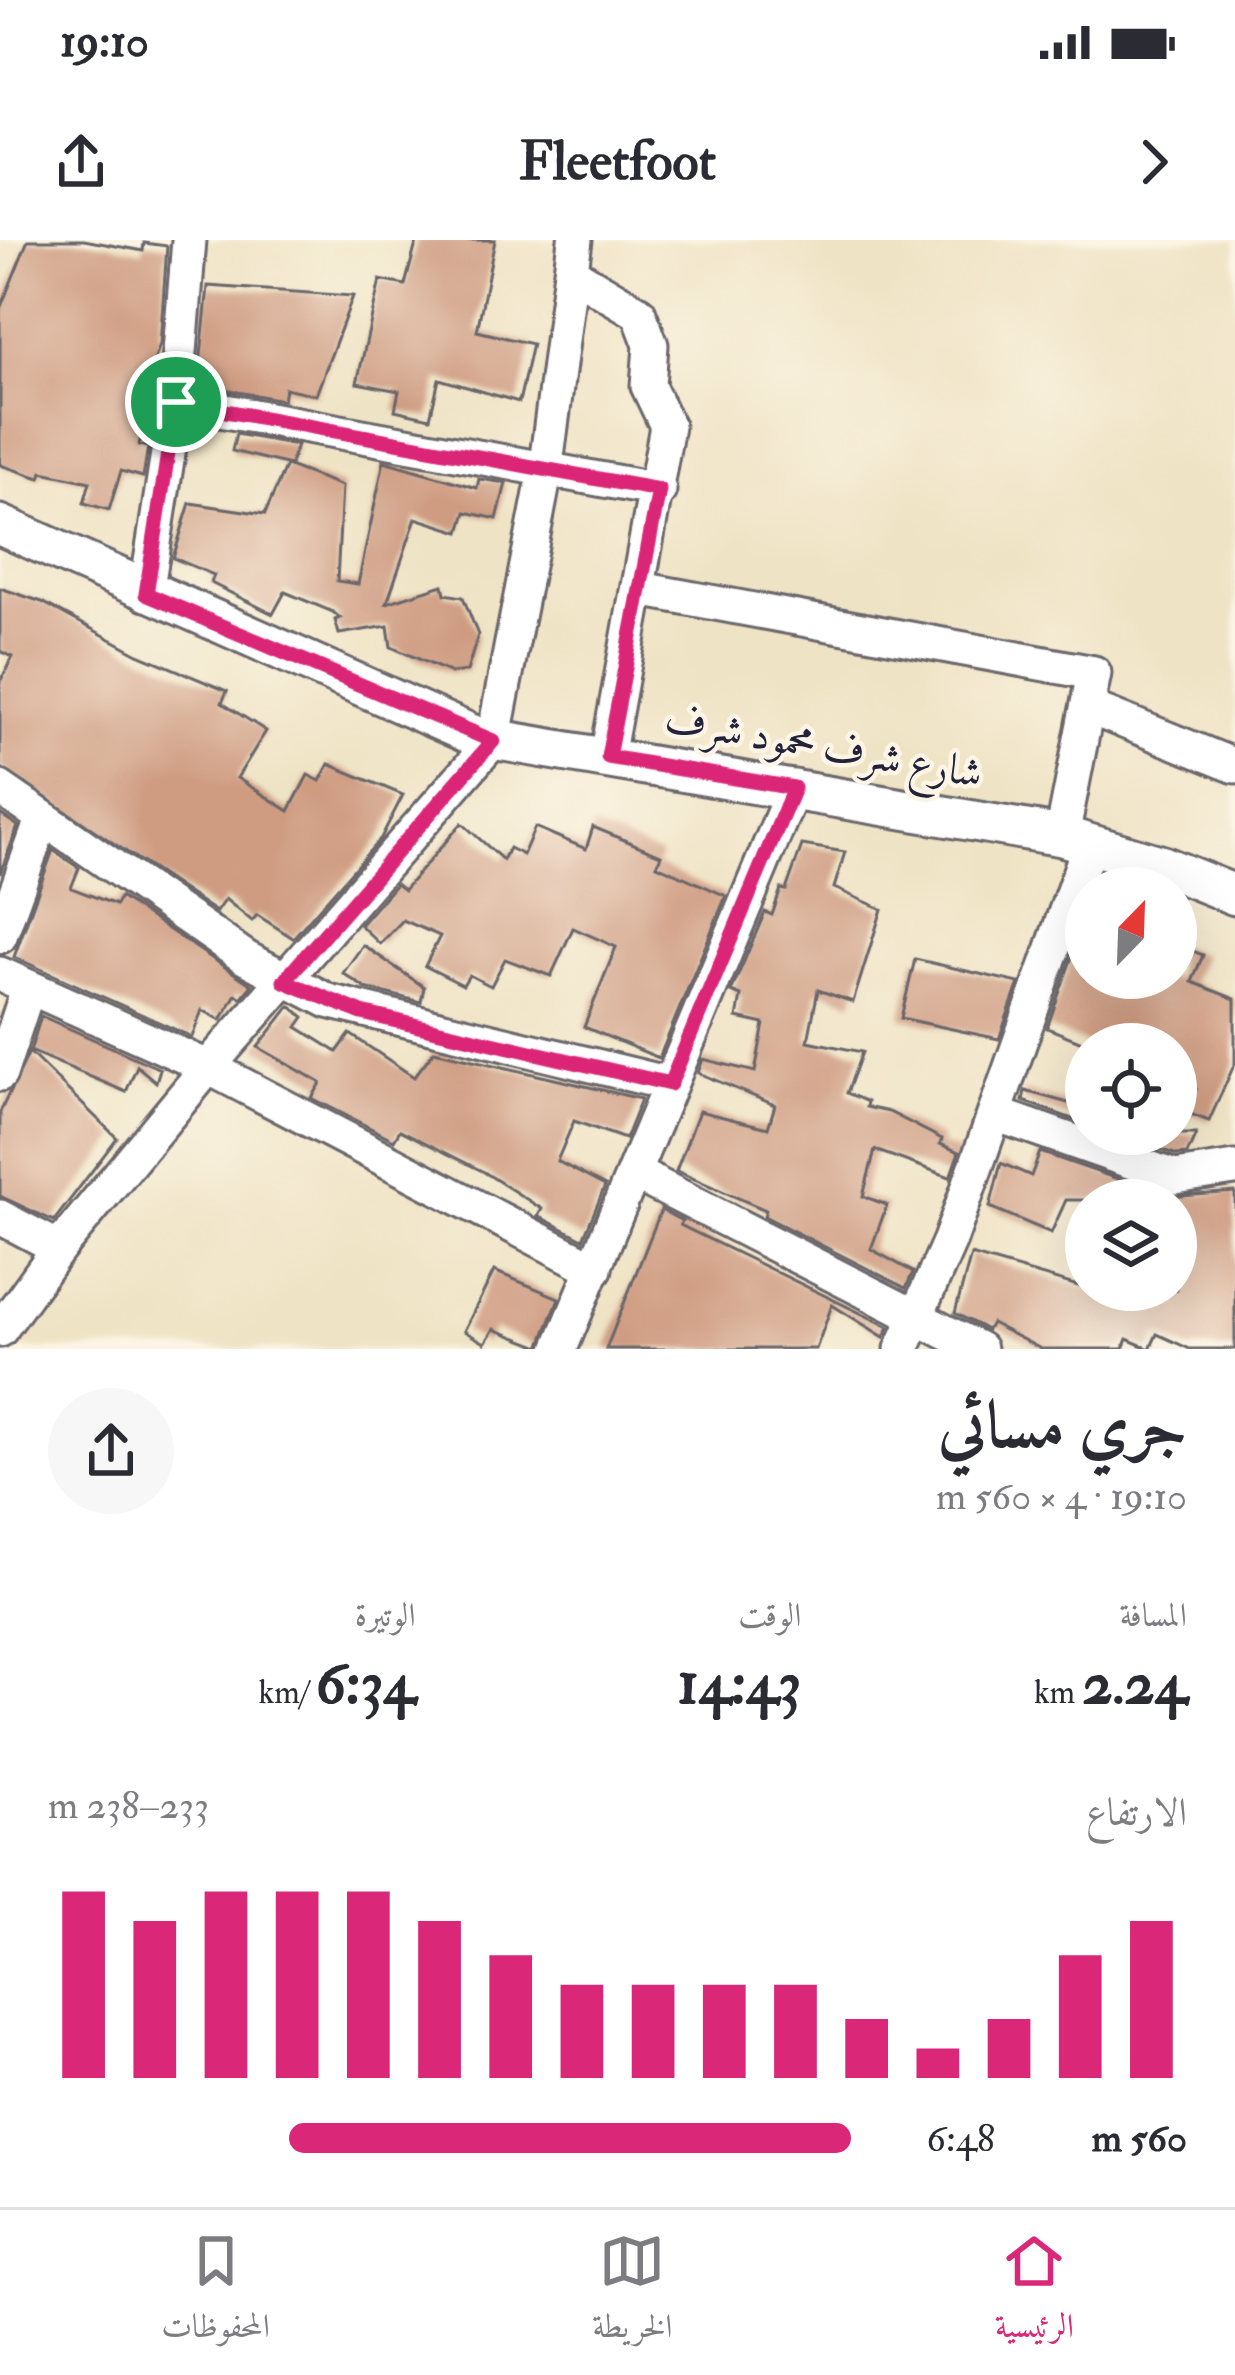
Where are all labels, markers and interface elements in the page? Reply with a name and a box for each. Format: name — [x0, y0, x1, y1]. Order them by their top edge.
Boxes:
text: 19:10 — [60, 14, 149, 70]
text: Fleetfoot — [519, 128, 716, 196]
icon: share — [48, 129, 114, 195]
icon: forward — [1121, 129, 1187, 195]
pin — [125, 351, 227, 453]
icon: arrive — [143, 369, 209, 435]
street label: شارع شرف محمود شرف — [659, 693, 986, 808]
north arrow — [1065, 867, 1197, 999]
map controls — [1065, 867, 1197, 1311]
button: locate — [1065, 1023, 1197, 1155]
button: layers — [1065, 1179, 1197, 1311]
text: جري مسائي — [938, 1385, 1187, 1468]
button: share — [48, 1388, 174, 1514]
text: 19:10 · 4 × 560 m — [936, 1472, 1187, 1521]
text: الوتيرة — [355, 1595, 416, 1636]
text: الوقت — [738, 1595, 801, 1636]
text: المسافة — [1120, 1595, 1187, 1636]
text: 6:34 — [315, 1647, 416, 1722]
text: 14:43 — [677, 1647, 801, 1722]
text: 2.24 — [1082, 1647, 1187, 1722]
text: /km — [259, 1672, 315, 1713]
text: km — [1034, 1672, 1082, 1713]
text: 233–238 m — [48, 1781, 209, 1830]
text: الارتفاع — [1086, 1788, 1187, 1837]
text: 6:48 — [926, 2114, 995, 2163]
text: 560 m — [1092, 2114, 1187, 2163]
tab: المحفوظات — [161, 2228, 270, 2358]
tab: الخريطة — [592, 2228, 672, 2358]
tab: الرئيسية — [995, 2228, 1074, 2358]

